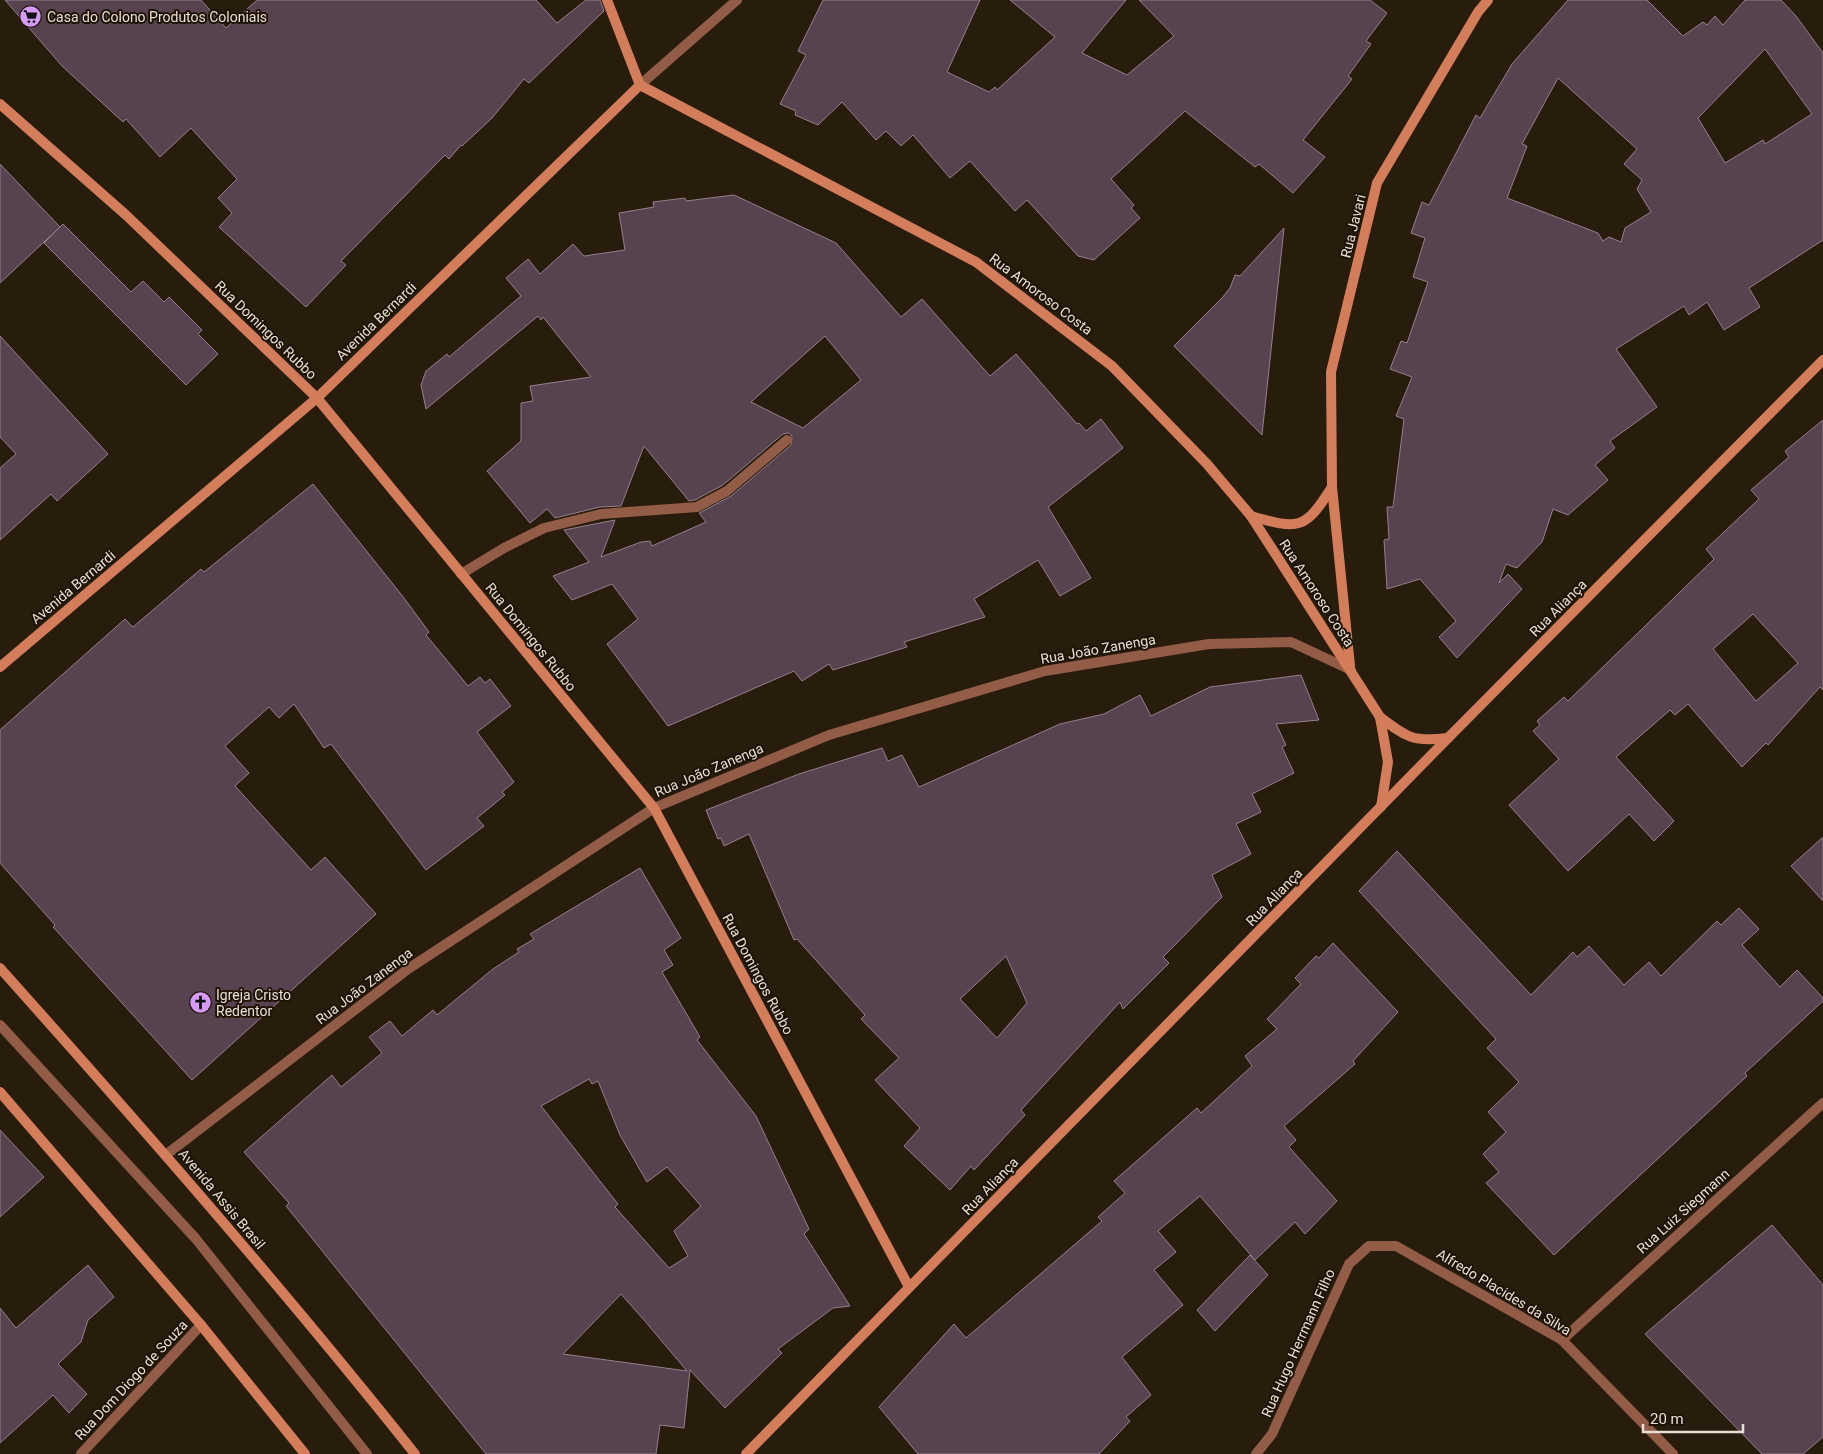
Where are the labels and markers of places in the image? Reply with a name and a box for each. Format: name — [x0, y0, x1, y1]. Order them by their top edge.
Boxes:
supermarket icon: Casa do Colono Produtos Coloniais — [19, 5, 43, 29]
place label: Casa do Colono Produtos Coloniais — [47, 9, 267, 25]
place label: Igreja Cristo Redentor — [216, 987, 291, 1019]
church icon: Igreja Cristo Redentor — [188, 991, 212, 1015]

